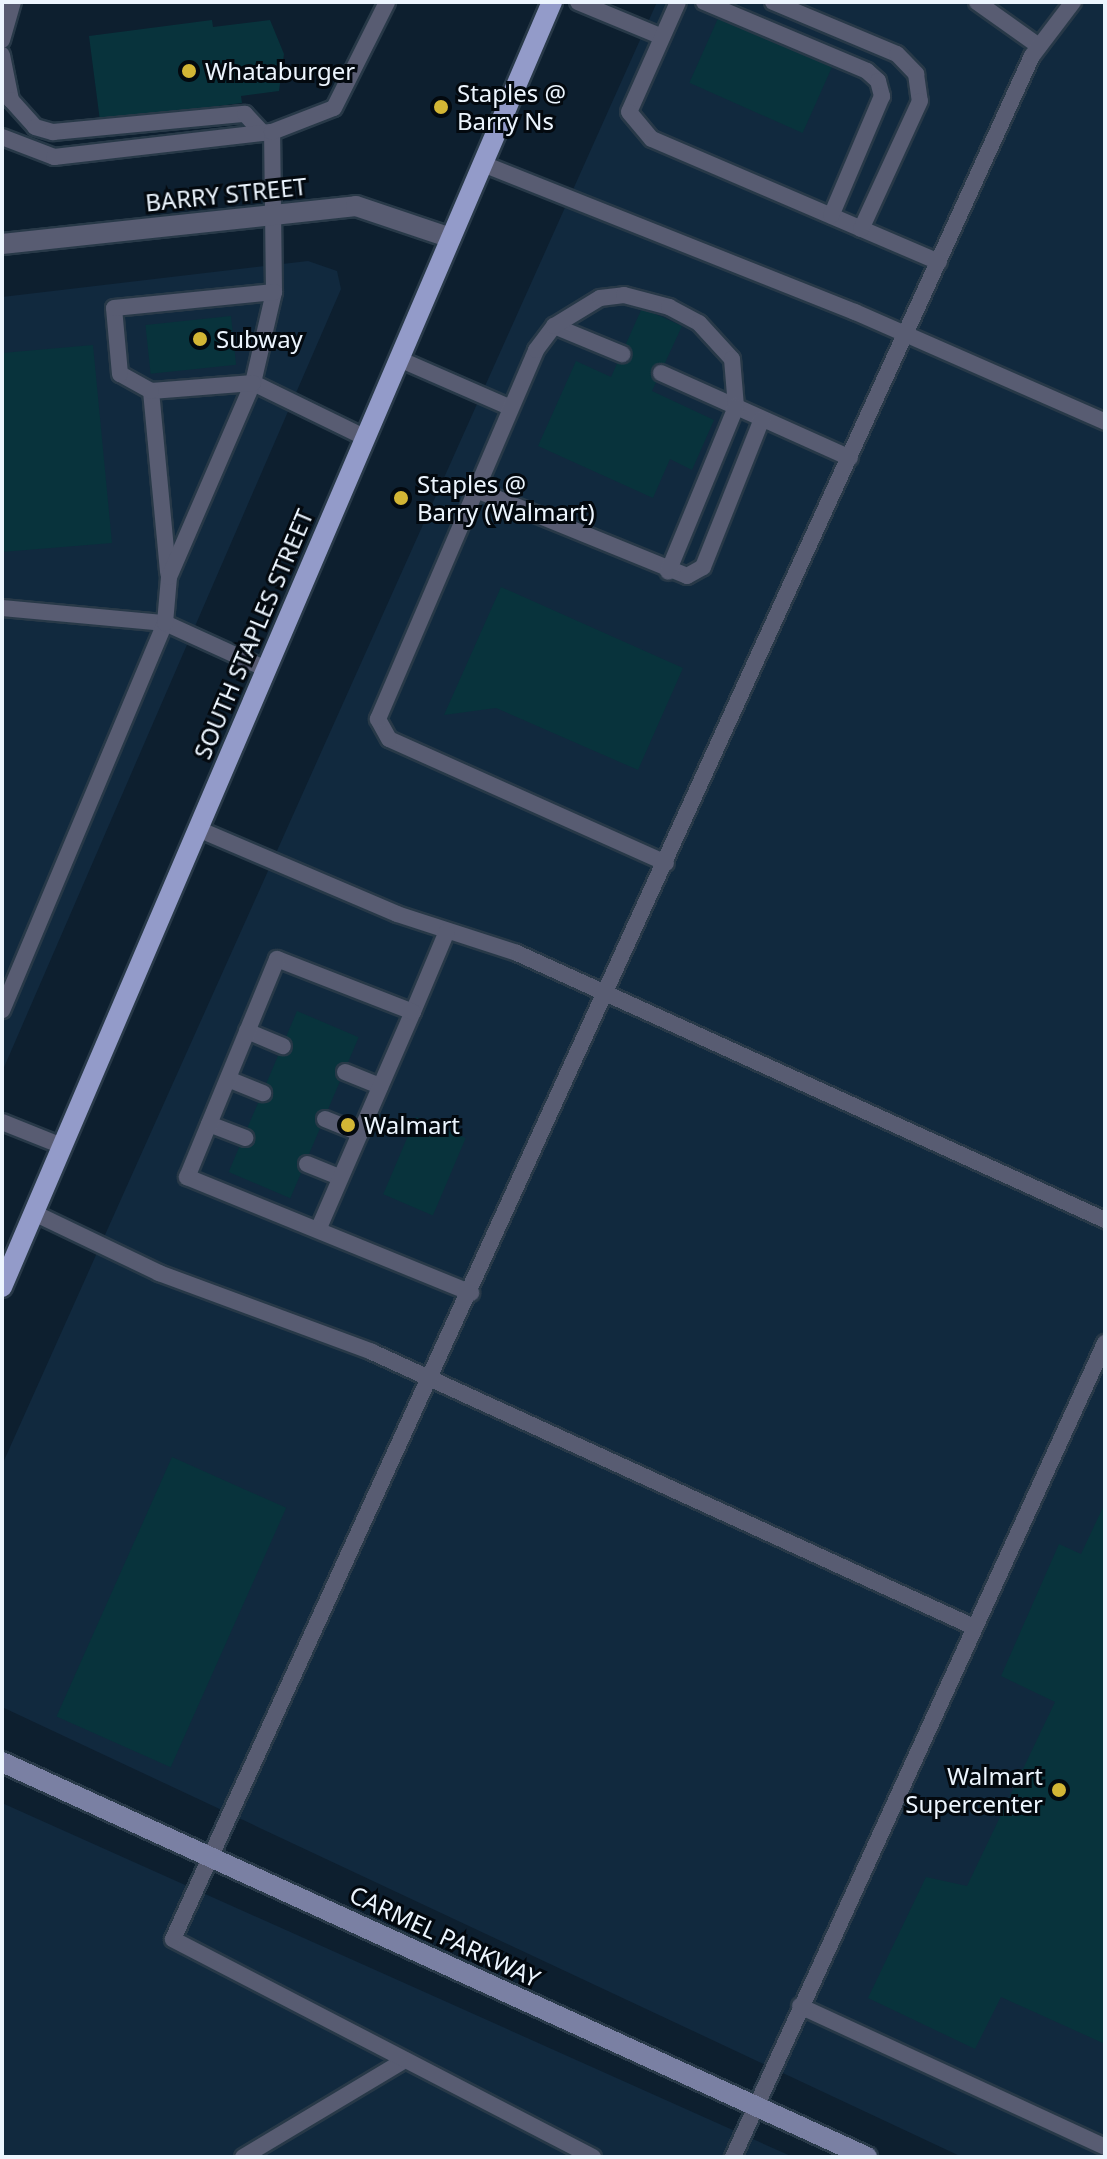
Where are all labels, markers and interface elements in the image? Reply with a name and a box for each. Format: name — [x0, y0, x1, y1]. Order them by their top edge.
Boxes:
place label: Whataburger — [205, 57, 355, 85]
marker: Whataburger — [180, 62, 198, 80]
place label: Staples @ Barry Ns — [457, 79, 566, 135]
marker: Staples @ Barry Ns — [432, 98, 450, 116]
street label: BARRY STREET — [144, 171, 308, 217]
place label: Subway — [216, 325, 303, 353]
marker: Subway — [191, 330, 209, 348]
place label: Staples @ Barry (Walmart) — [417, 470, 595, 526]
marker: Staples @ Barry (Walmart) — [392, 489, 410, 507]
street label: SOUTH STAPLES STREET — [187, 505, 319, 763]
place label: Walmart — [364, 1111, 460, 1139]
marker: Walmart — [339, 1116, 357, 1134]
place label: Walmart Supercenter — [905, 1762, 1043, 1818]
marker: Walmart Supercenter — [1050, 1781, 1068, 1799]
street label: CARMEL PARKWAY — [345, 1879, 545, 1993]

